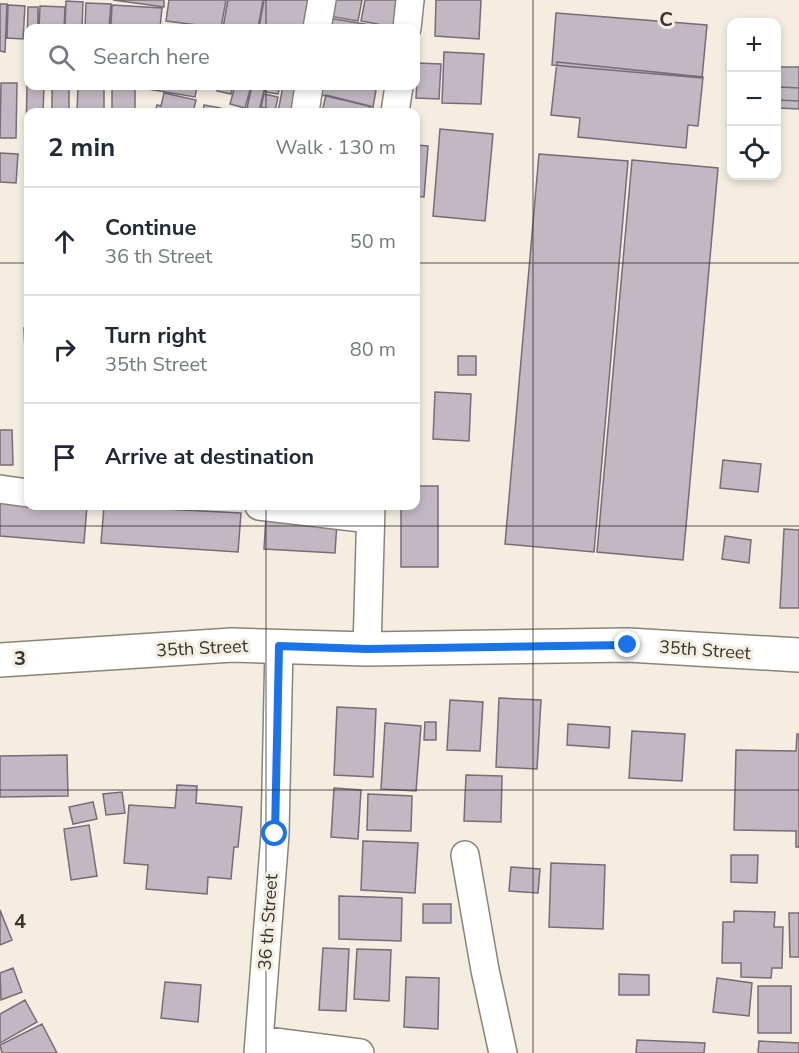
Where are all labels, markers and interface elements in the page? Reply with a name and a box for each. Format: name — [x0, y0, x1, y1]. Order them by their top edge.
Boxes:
text: C — [659, 6, 673, 33]
map controls — [727, 18, 781, 180]
button: + — [727, 18, 781, 72]
search box — [24, 24, 420, 90]
icon: search — [45, 41, 78, 74]
text: Search here — [93, 42, 210, 72]
button: − — [727, 72, 781, 126]
button: locate — [727, 126, 781, 180]
text: 2 min — [48, 130, 115, 165]
text: Walk · 130 m — [276, 134, 396, 161]
text: Continue — [105, 213, 196, 243]
icon: ahead — [48, 225, 81, 258]
text: 50 m — [350, 228, 396, 255]
text: 36 th Street — [105, 243, 212, 270]
text: Turn right — [105, 321, 206, 351]
icon: right — [48, 333, 81, 366]
text: 80 m — [350, 336, 396, 363]
text: 35th Street — [105, 351, 207, 378]
icon: arrive — [48, 441, 81, 474]
text: Arrive at destination — [105, 442, 314, 472]
route end — [614, 631, 640, 657]
street label: 35th Street — [155, 634, 249, 662]
street label: 35th Street — [658, 635, 752, 665]
text: 3 — [14, 645, 26, 672]
route start — [261, 820, 287, 846]
street label: 36 th Street — [253, 872, 283, 971]
text: 4 — [14, 908, 26, 935]

